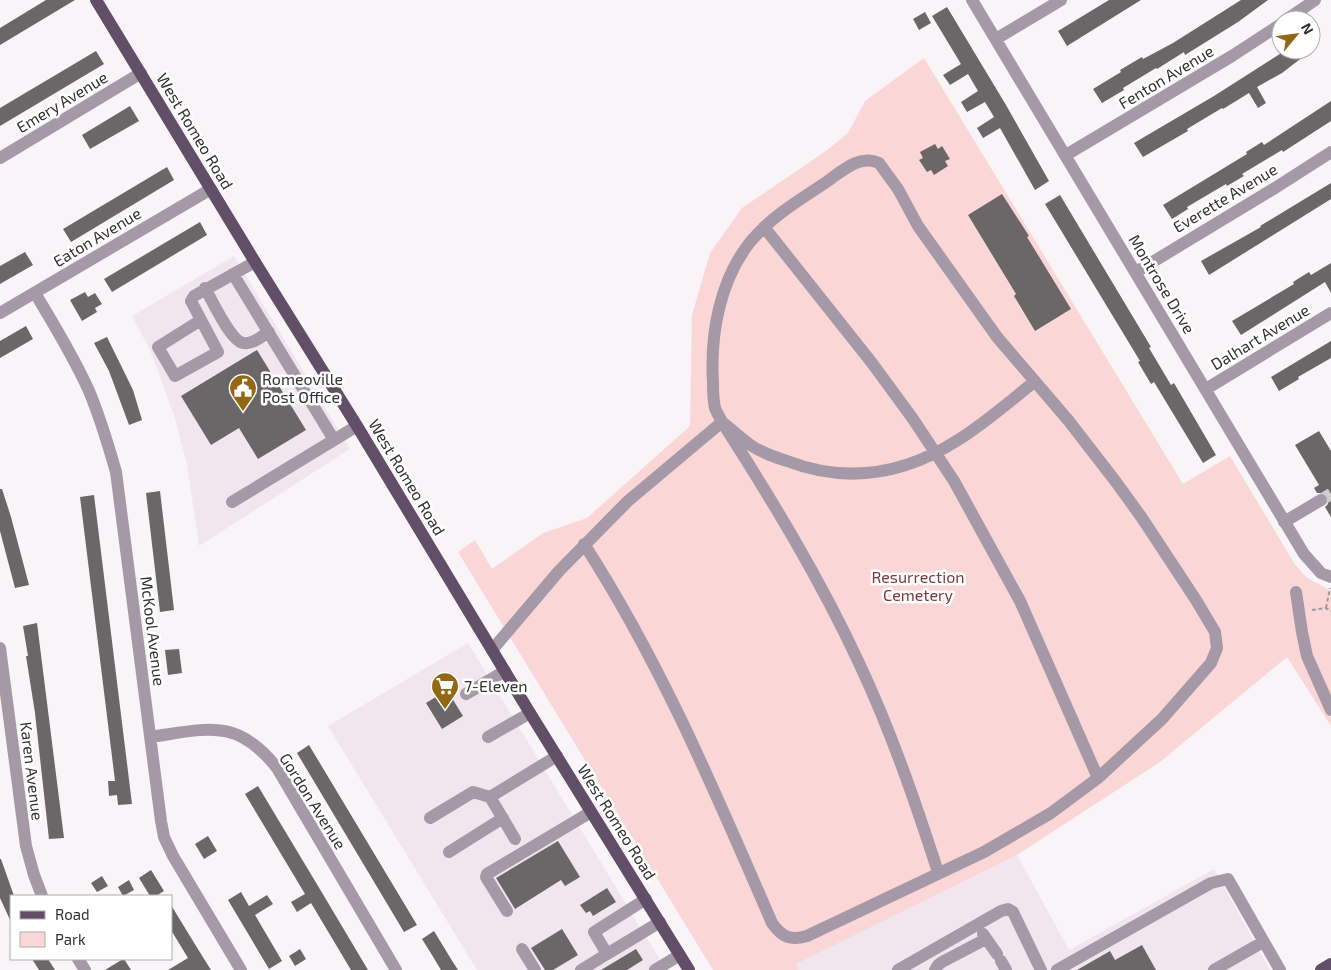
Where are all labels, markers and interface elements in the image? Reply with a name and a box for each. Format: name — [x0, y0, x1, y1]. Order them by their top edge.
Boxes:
north arrow — [1271, 10, 1321, 60]
text: N — [1298, 20, 1318, 37]
street label: Fenton Avenue — [1115, 41, 1217, 112]
street label: Emery Avenue — [13, 67, 111, 136]
street label: West Romeo Road — [153, 69, 238, 192]
street label: Everette Avenue — [1169, 159, 1280, 236]
street label: Eaton Avenue — [49, 203, 144, 270]
street label: Montrose Drive — [1125, 231, 1199, 337]
street label: Dalhart Avenue — [1207, 300, 1312, 373]
place label: Romeoville Post Office — [262, 369, 343, 406]
public building icon: Romeoville Post Office — [228, 373, 258, 412]
street label: West Romeo Road — [365, 415, 450, 538]
park label: Resurrection Cemetery — [871, 567, 965, 604]
street label: McKool Avenue — [137, 575, 170, 687]
supermarket icon: 7-Eleven — [430, 671, 460, 710]
place label: 7-Eleven — [464, 676, 528, 695]
street label: Karen Avenue — [17, 721, 48, 821]
street label: Gordon Avenue — [276, 749, 351, 852]
street label: West Romeo Road — [574, 761, 661, 883]
legend — [10, 895, 172, 960]
text: Road — [55, 905, 90, 923]
text: Park — [55, 930, 86, 948]

